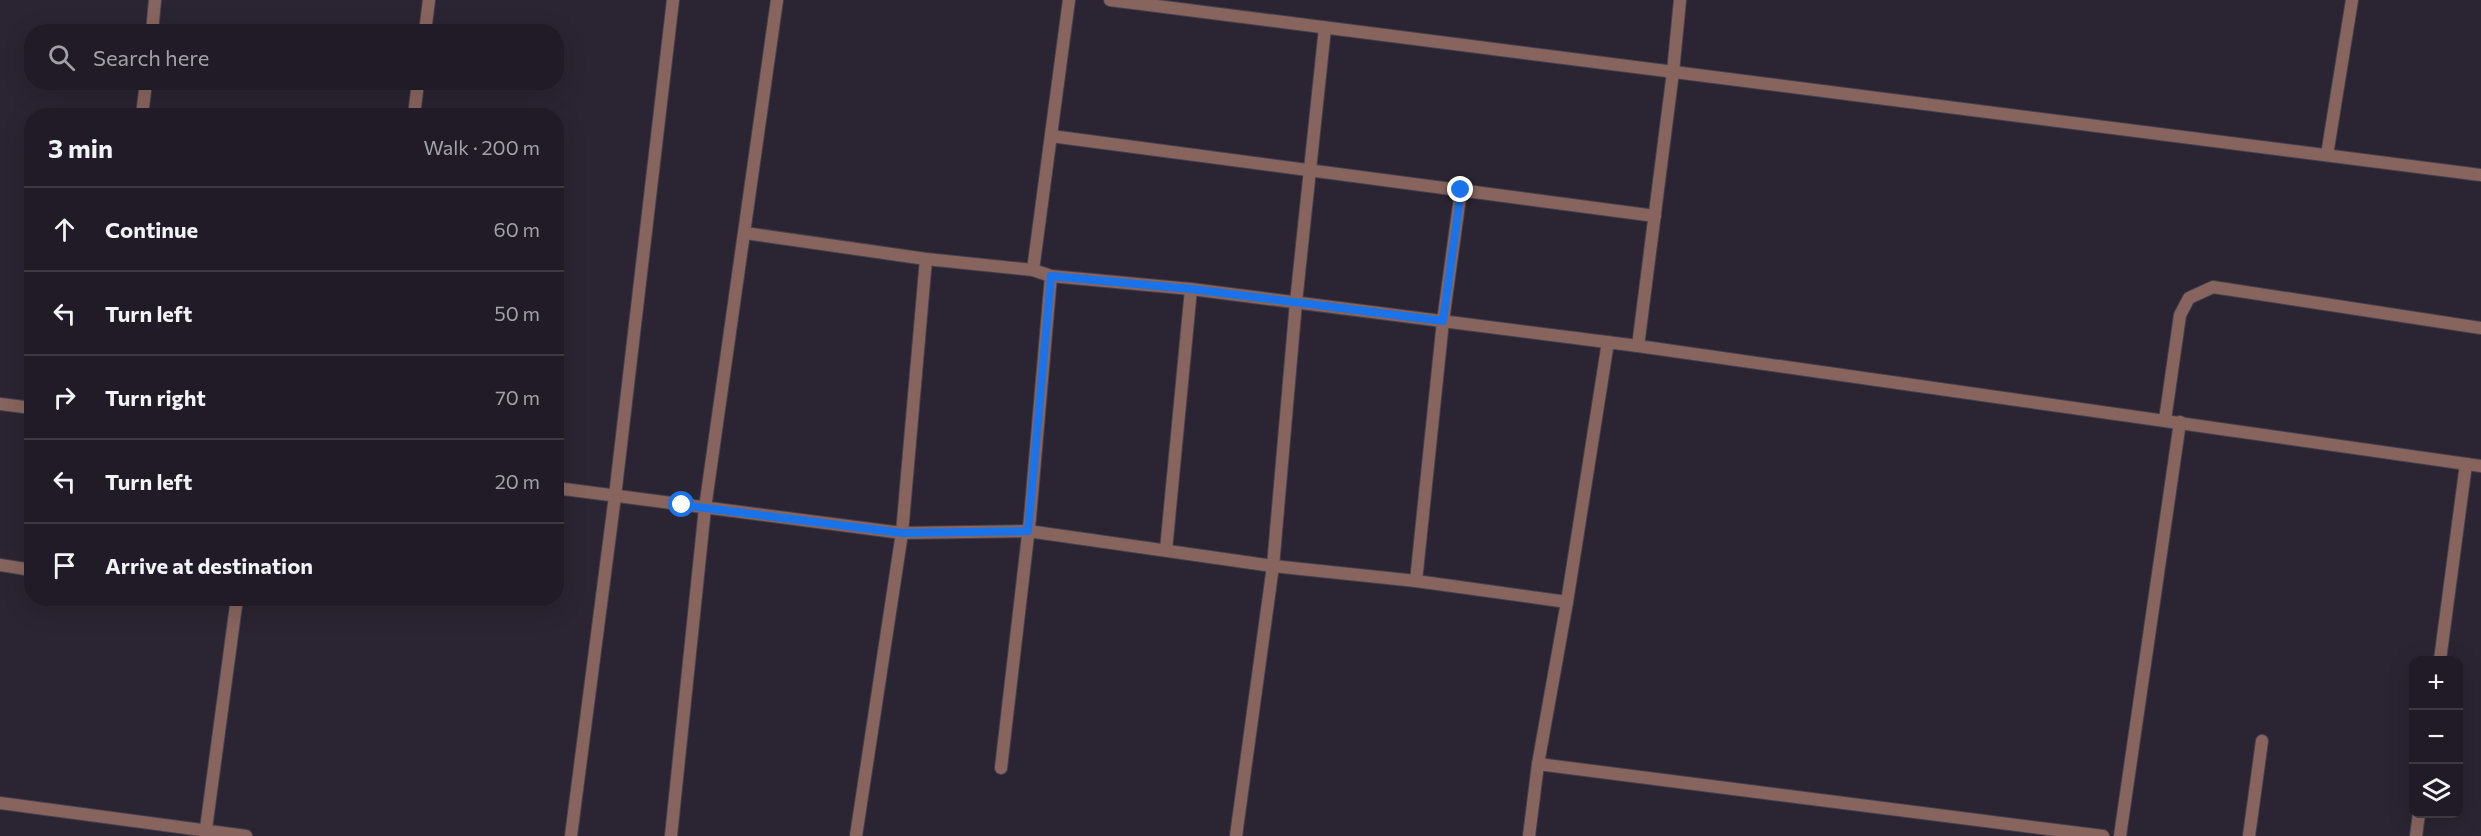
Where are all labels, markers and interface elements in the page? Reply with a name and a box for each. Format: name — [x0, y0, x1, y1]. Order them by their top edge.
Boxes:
search box — [24, 24, 564, 90]
icon: search — [45, 41, 78, 74]
text: Search here — [93, 44, 209, 71]
text: 3 min — [48, 132, 113, 163]
text: Walk · 200 m — [423, 135, 540, 159]
route end — [1447, 176, 1473, 202]
icon: ahead — [48, 213, 81, 246]
text: Continue — [105, 216, 198, 243]
text: 60 m — [494, 217, 540, 241]
icon: left — [48, 297, 81, 330]
text: Turn left — [105, 300, 192, 327]
text: 50 m — [494, 301, 540, 325]
icon: right — [48, 381, 81, 414]
text: Turn right — [105, 384, 206, 411]
text: 70 m — [495, 385, 540, 409]
icon: left — [48, 465, 81, 498]
text: Turn left — [105, 468, 192, 495]
text: 20 m — [495, 469, 540, 493]
route start — [668, 491, 694, 517]
icon: arrive — [48, 549, 81, 582]
text: Arrive at destination — [105, 552, 313, 579]
map controls — [2409, 656, 2463, 818]
button: + — [2409, 656, 2463, 710]
button: − — [2409, 710, 2463, 764]
button: layers — [2409, 764, 2463, 818]

